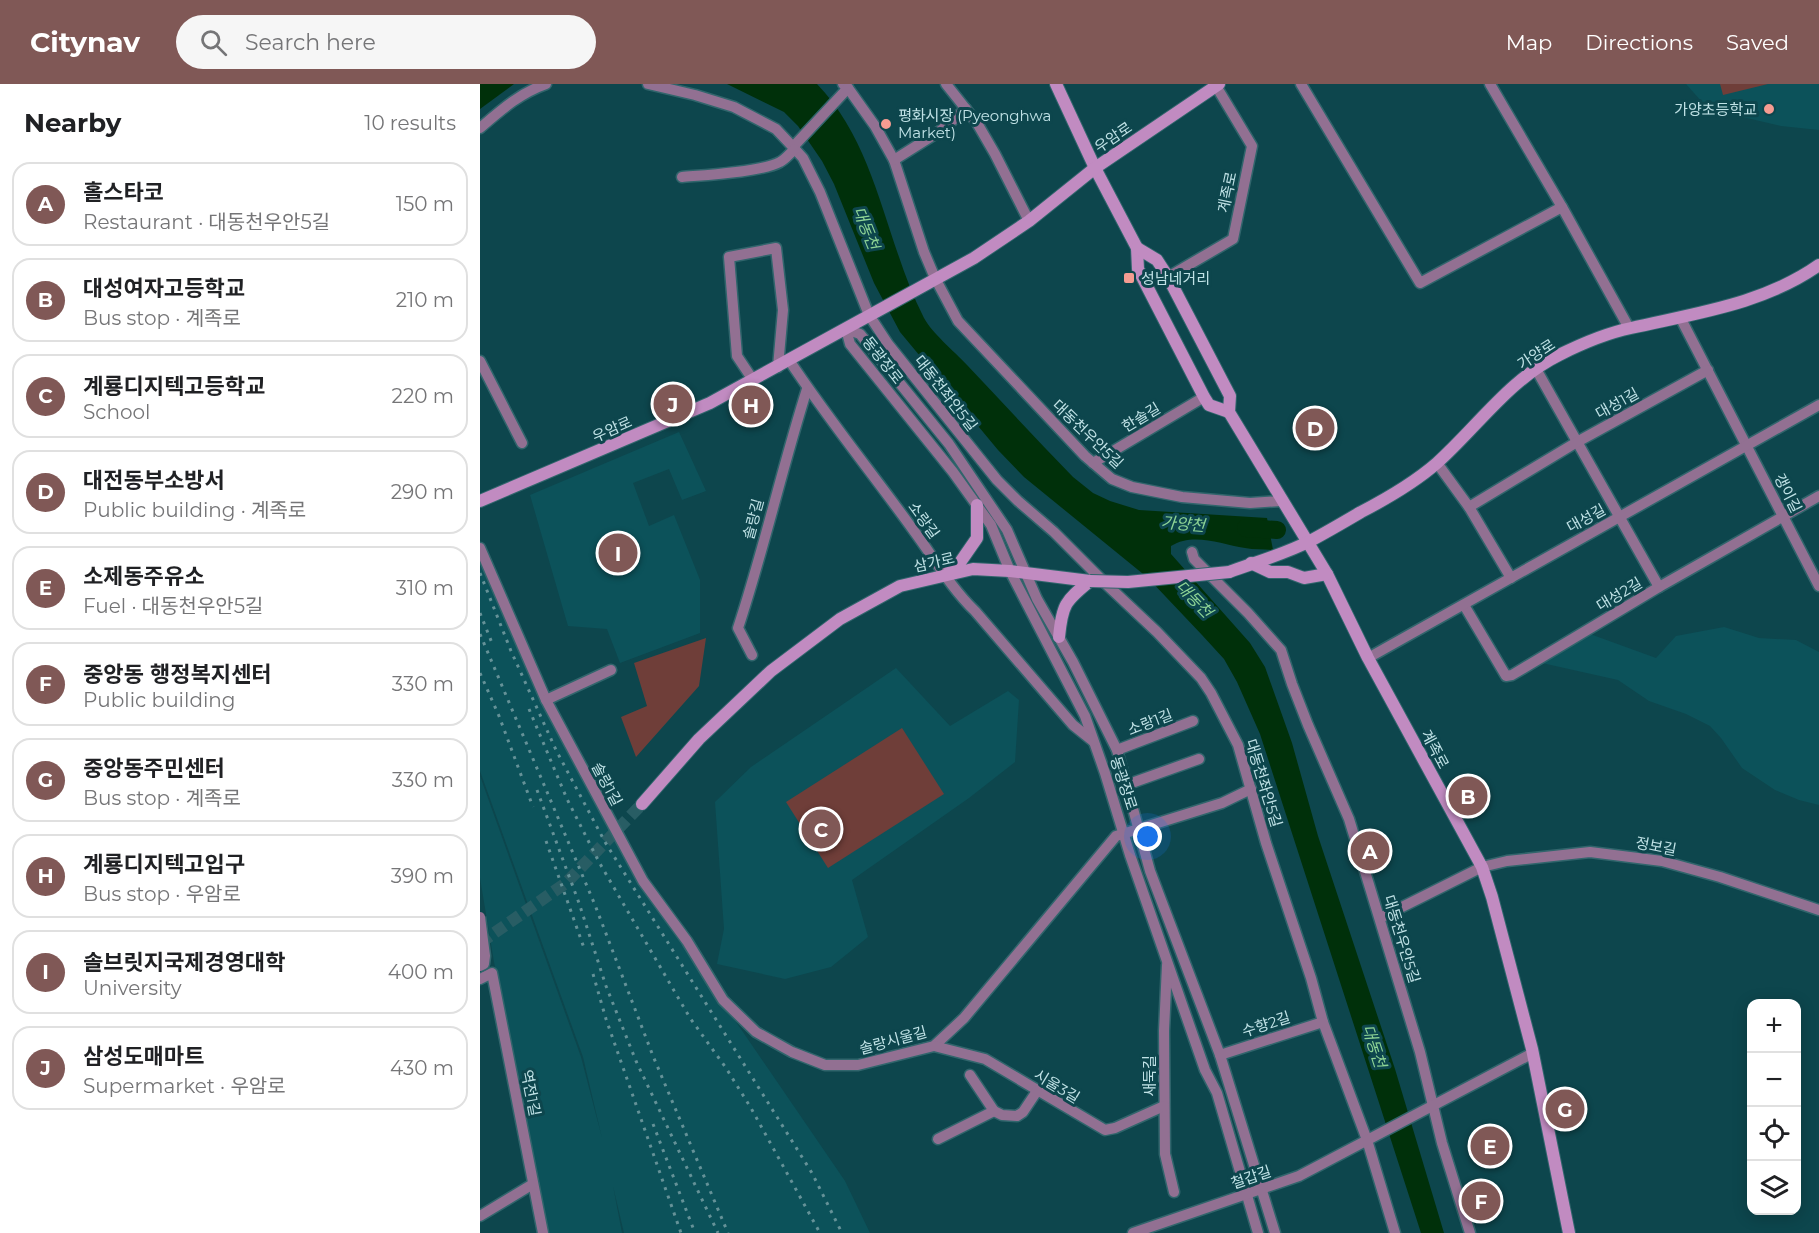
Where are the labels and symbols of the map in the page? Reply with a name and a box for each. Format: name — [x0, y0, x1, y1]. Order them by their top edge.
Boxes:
place label: 가양초등학교 — [1674, 100, 1757, 119]
marker: 가양초등학교 — [1762, 102, 1776, 116]
place label: 평화시장 (Pyeonghwa Market) — [898, 106, 1051, 142]
marker: 평화시장 (Pyeonghwa Market) — [879, 117, 893, 131]
street label: 우암로 — [1091, 118, 1135, 156]
street label: 계족로 — [1213, 170, 1241, 214]
water label: 대동천 — [849, 204, 884, 254]
place label: 성남네거리 — [1141, 269, 1210, 288]
marker: 성남네거리 — [1122, 271, 1136, 285]
street label: 동광장로 — [859, 332, 907, 388]
street label: 가양로 — [1513, 335, 1559, 373]
street label: 대동천좌안5길 — [910, 351, 982, 435]
pin: J — [654, 382, 692, 426]
pin: H — [732, 382, 770, 428]
street label: 대성1길 — [1592, 383, 1642, 423]
street label: 대동천우안5길 — [1049, 395, 1127, 473]
street label: 한솔길 — [1118, 398, 1164, 436]
pin: D — [1296, 406, 1334, 450]
street label: 우암로 — [589, 412, 635, 446]
street label: 갱이길 — [1770, 470, 1806, 516]
street label: 솔랑길 — [738, 497, 768, 541]
street label: 소랑길 — [904, 498, 944, 542]
street label: 대성길 — [1563, 500, 1609, 536]
water label: 가양천 — [1160, 513, 1208, 536]
pin: I — [598, 530, 638, 576]
street label: 삼가로 — [912, 548, 956, 576]
street label: 대성2길 — [1593, 573, 1645, 615]
water label: 대동천 — [1172, 577, 1218, 623]
street label: 소랑1길 — [1125, 705, 1175, 739]
street label: 계족로 — [1417, 726, 1453, 772]
street label: 대동천좌안5길 — [1242, 737, 1286, 829]
street label: 동광장로 — [1106, 754, 1142, 812]
street label: 솔랑1길 — [588, 759, 626, 809]
pin: B — [1448, 774, 1488, 818]
pin: C — [802, 806, 840, 852]
your location — [1133, 822, 1162, 851]
pin: A — [1350, 828, 1390, 873]
street label: 정보길 — [1634, 833, 1678, 859]
street label: 대동천우안5길 — [1380, 893, 1424, 985]
street label: 수향2길 — [1239, 1007, 1293, 1041]
street label: 솔랑시울길 — [857, 1022, 929, 1058]
water label: 대동천 — [1358, 1022, 1391, 1072]
street label: 새둑길 — [1140, 1055, 1159, 1097]
street label: 시울3길 — [1031, 1065, 1083, 1107]
street label: 역전1길 — [517, 1068, 545, 1118]
pin: G — [1546, 1086, 1584, 1132]
pin: E — [1470, 1124, 1510, 1168]
street label: 철갑길 — [1228, 1161, 1274, 1193]
pin: F — [1462, 1178, 1500, 1224]

